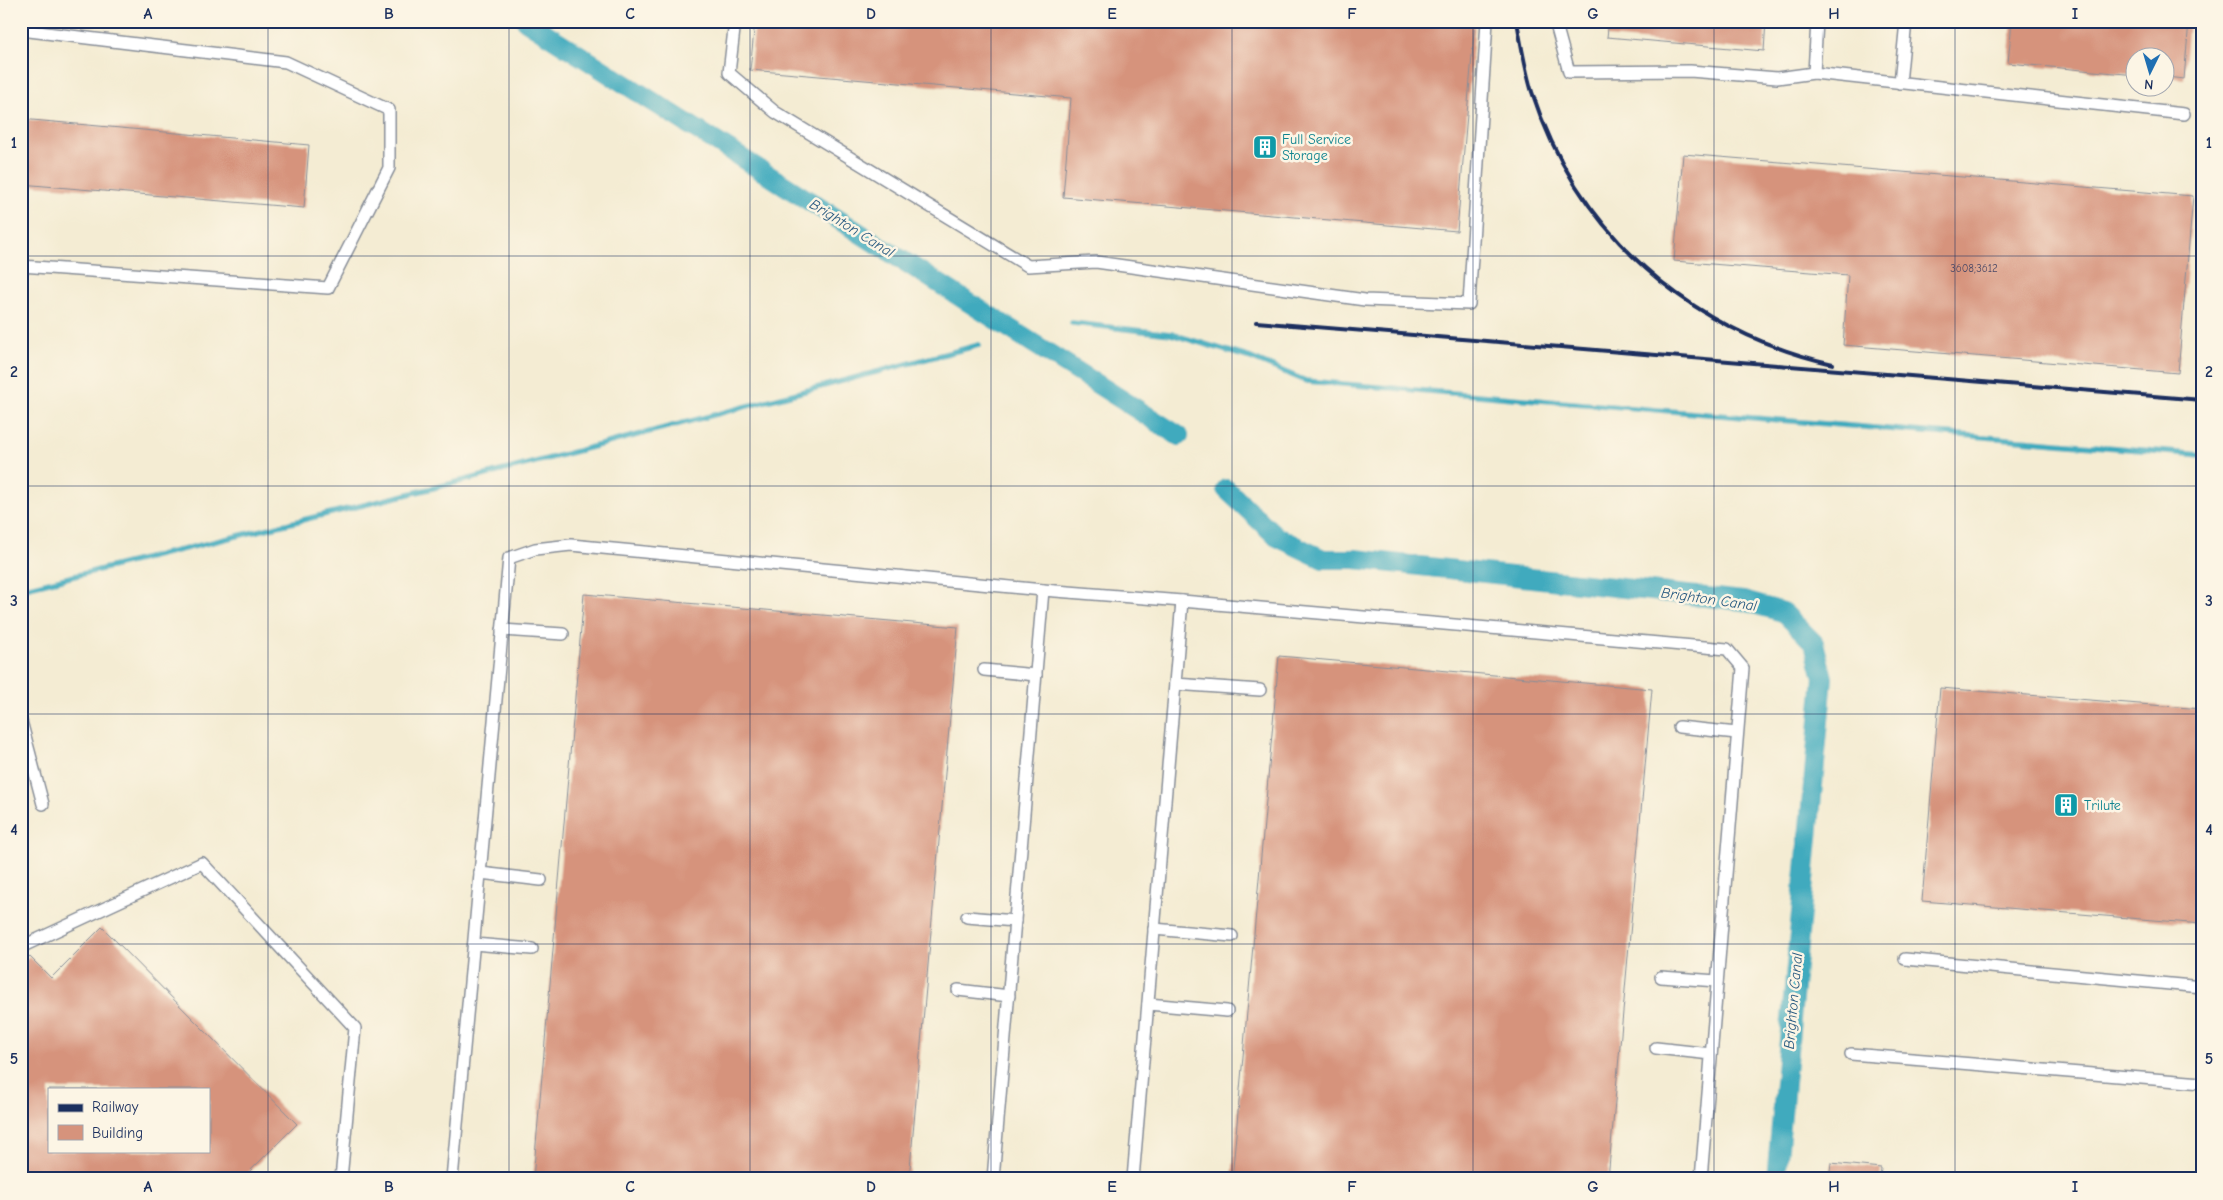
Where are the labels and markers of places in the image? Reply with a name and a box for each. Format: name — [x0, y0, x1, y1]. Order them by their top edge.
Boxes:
place label: Full Service Storage — [1282, 131, 1351, 164]
building icon: Full Service Storage — [1252, 134, 1278, 160]
building icon: Trilute — [2053, 792, 2079, 818]
place label: Trilute — [2084, 797, 2121, 814]

